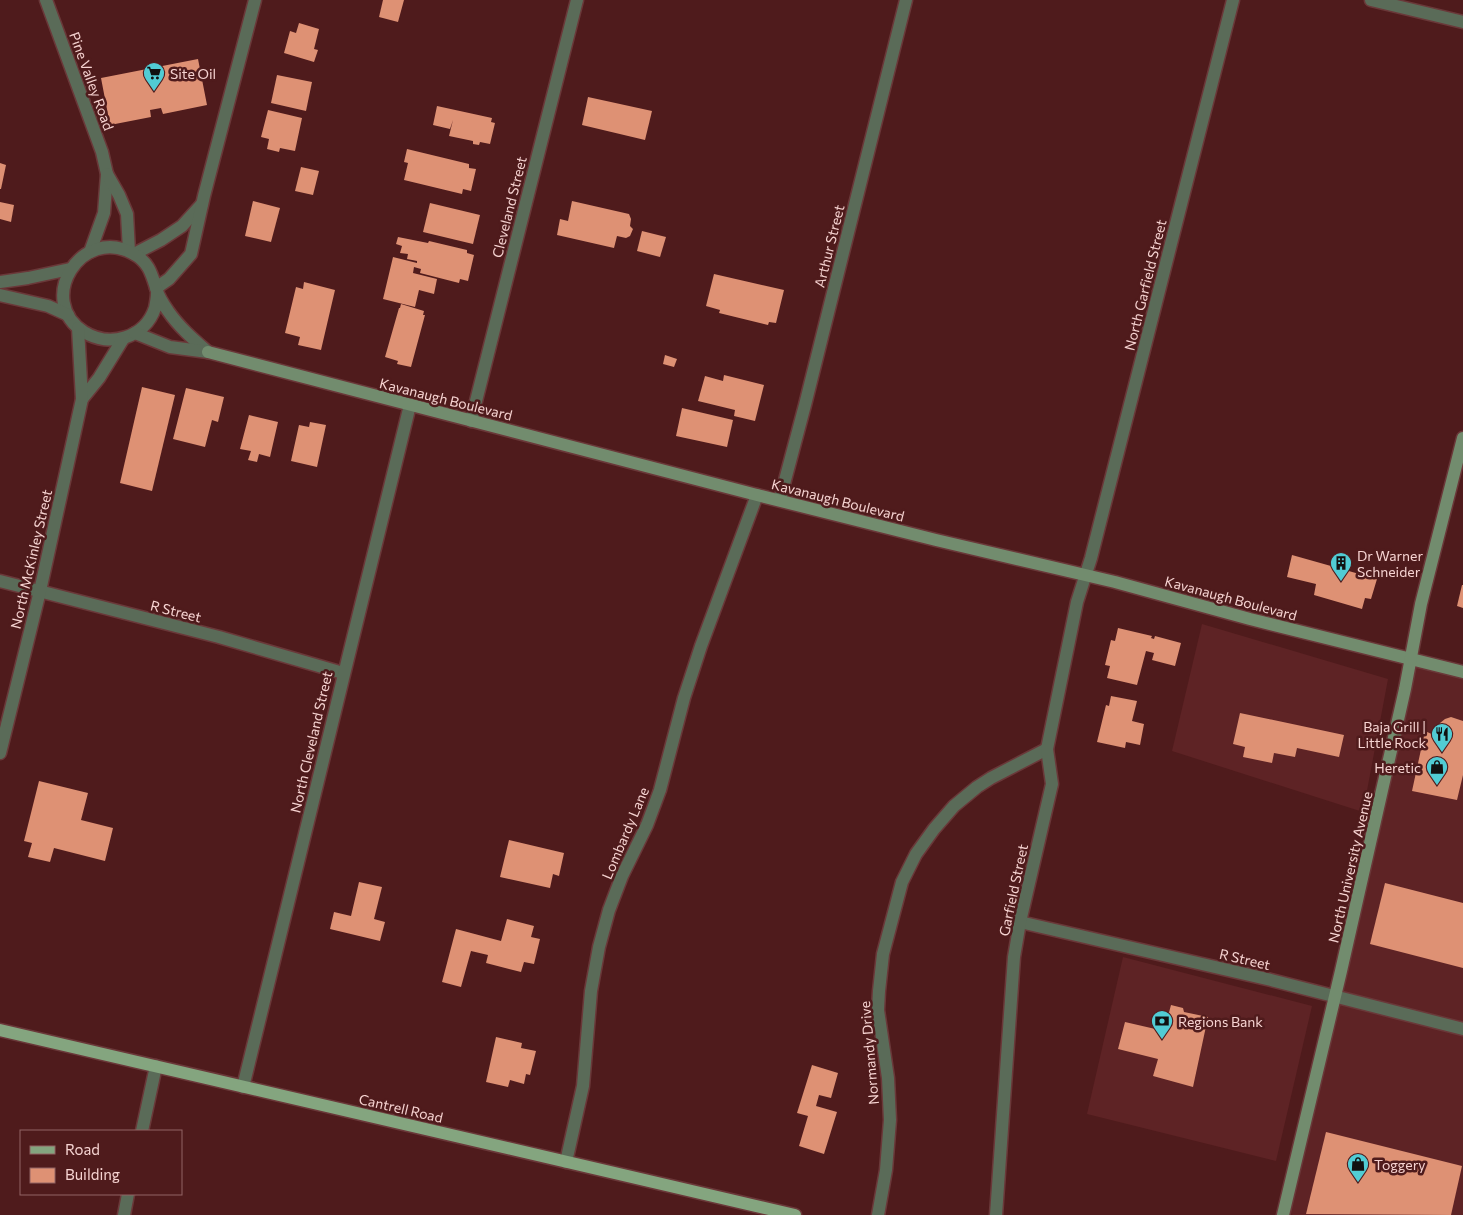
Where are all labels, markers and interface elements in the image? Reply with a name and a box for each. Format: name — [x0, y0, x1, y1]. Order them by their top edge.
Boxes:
street label: Pine Valley Road — [66, 29, 118, 133]
supermarket icon: Site Oil — [142, 61, 166, 92]
place label: Site Oil — [170, 65, 216, 82]
street label: Cleveland Street — [488, 154, 530, 259]
street label: Arthur Street — [811, 203, 848, 289]
street label: North Garfield Street — [1120, 217, 1170, 352]
street label: Kavanaugh Boulevard — [378, 374, 514, 424]
street label: Kavanaugh Boulevard — [770, 475, 906, 525]
street label: North McKinley Street — [7, 487, 55, 630]
place label: Dr Warner Schneider — [1357, 547, 1423, 580]
building icon: Dr Warner Schneider — [1329, 551, 1353, 582]
street label: Kavanaugh Boulevard — [1163, 572, 1299, 624]
street label: R Street — [149, 597, 203, 626]
street label: North Cleveland Street — [286, 669, 336, 814]
place label: Baja Grill | Little Rock — [1357, 718, 1426, 751]
restaurant icon: Baja Grill | Little Rock — [1430, 722, 1454, 753]
shop icon: Heretic — [1425, 755, 1449, 786]
place label: Heretic — [1374, 759, 1421, 776]
street label: Lombardy Lane — [598, 784, 652, 882]
street label: North University Avenue — [1324, 790, 1376, 944]
street label: Garfield Street — [995, 842, 1031, 938]
street label: R Street — [1218, 945, 1272, 973]
street label: Normandy Drive — [856, 1001, 882, 1105]
bank icon: Regions Bank — [1150, 1009, 1174, 1040]
place label: Regions Bank — [1178, 1013, 1263, 1030]
street label: Cantrell Road — [357, 1090, 445, 1126]
legend — [20, 1130, 182, 1195]
text: Road — [65, 1140, 100, 1158]
shop icon: Toggery — [1346, 1152, 1370, 1183]
place label: Toggery — [1374, 1156, 1426, 1173]
text: Building — [65, 1165, 120, 1183]

